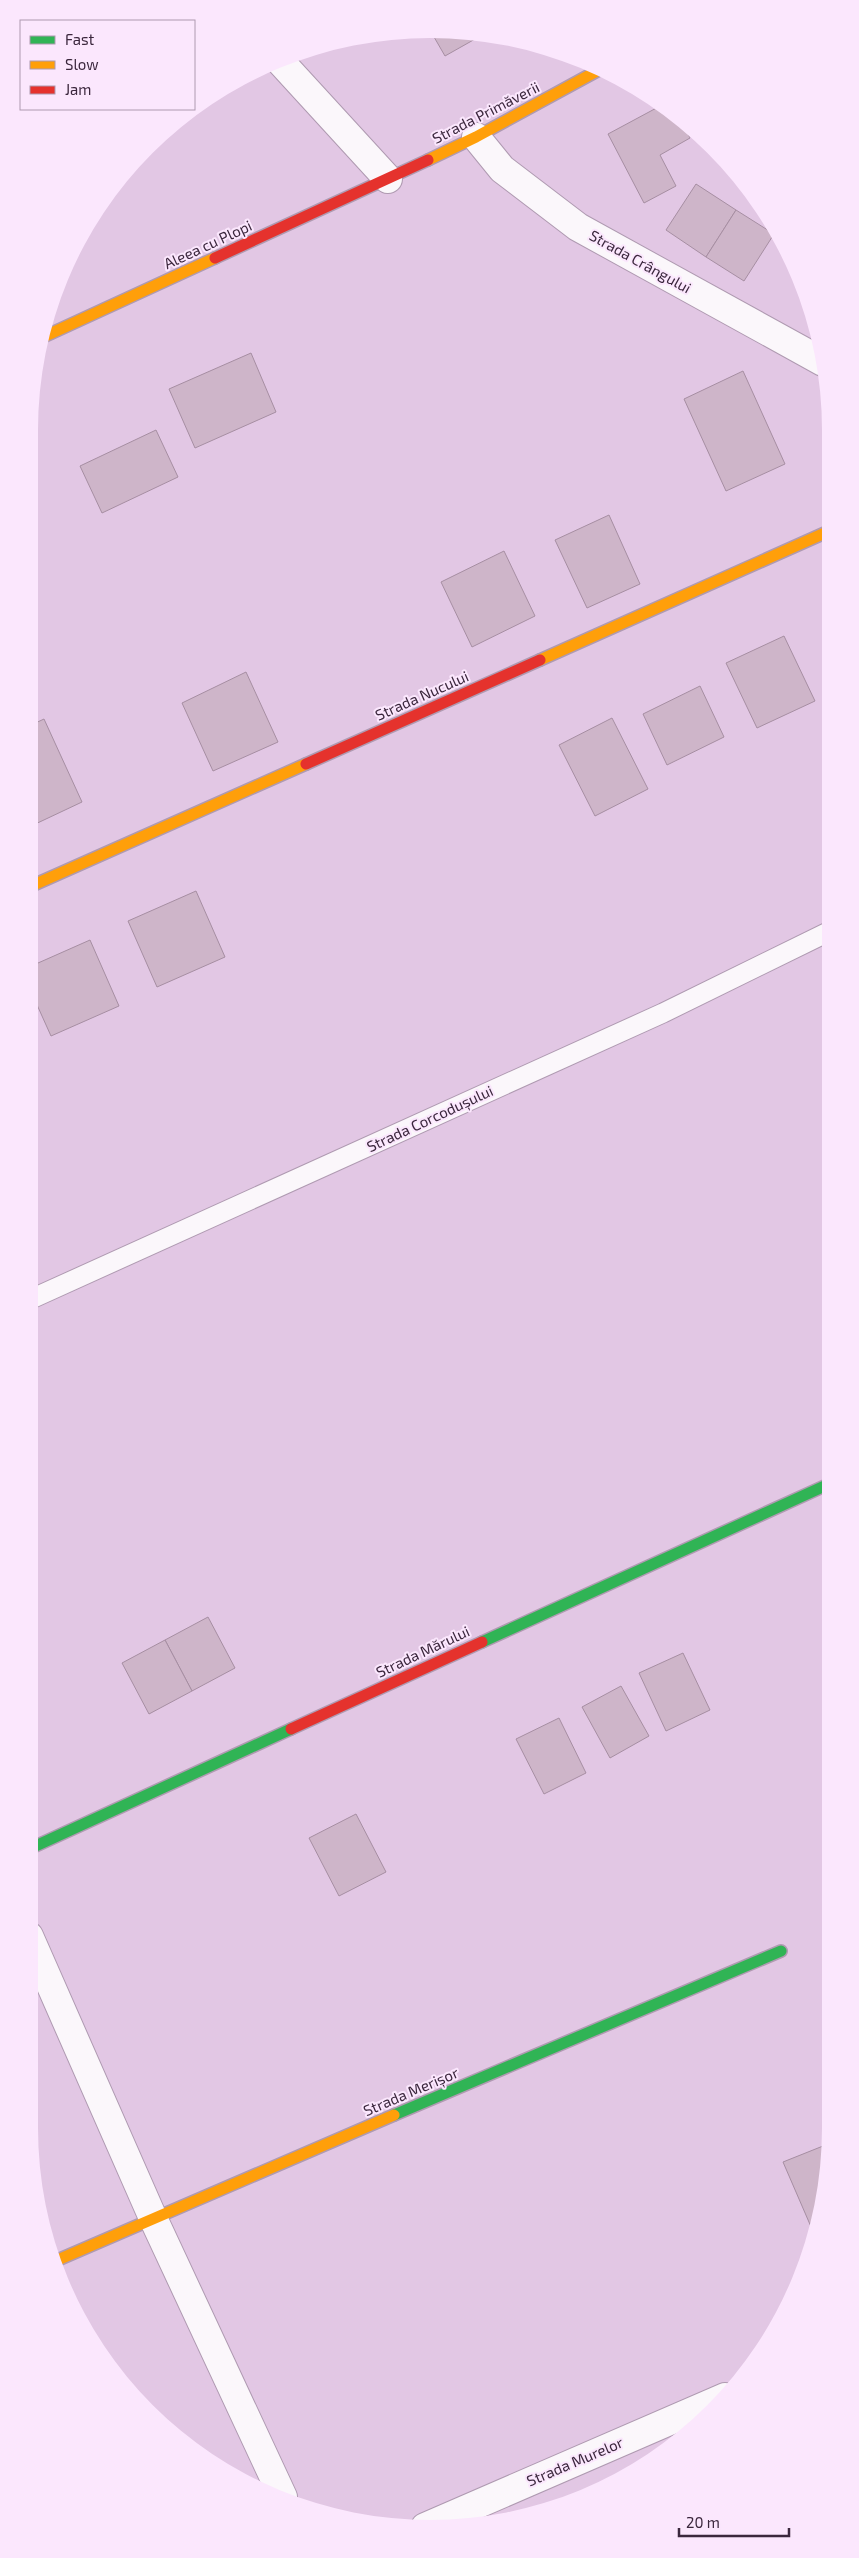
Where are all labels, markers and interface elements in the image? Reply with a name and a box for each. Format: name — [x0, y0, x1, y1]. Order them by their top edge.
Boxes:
legend — [20, 20, 195, 110]
text: Fast — [65, 30, 95, 48]
text: Slow — [65, 55, 99, 73]
street label: Strada Primăverii — [429, 77, 542, 147]
text: Jam — [65, 80, 91, 98]
street label: Aleea cu Plopi — [161, 216, 254, 272]
street label: Strada Crângului — [586, 226, 695, 297]
street label: Strada Nucului — [372, 666, 471, 724]
street label: Strada Corcodușului — [364, 1081, 496, 1157]
street label: Strada Mărului — [373, 1622, 472, 1681]
street label: Strada Merișor — [360, 2063, 462, 2121]
street label: Strada Murelor — [524, 2433, 626, 2489]
scale bar — [679, 2506, 789, 2538]
text: 20 m — [686, 2513, 720, 2531]

